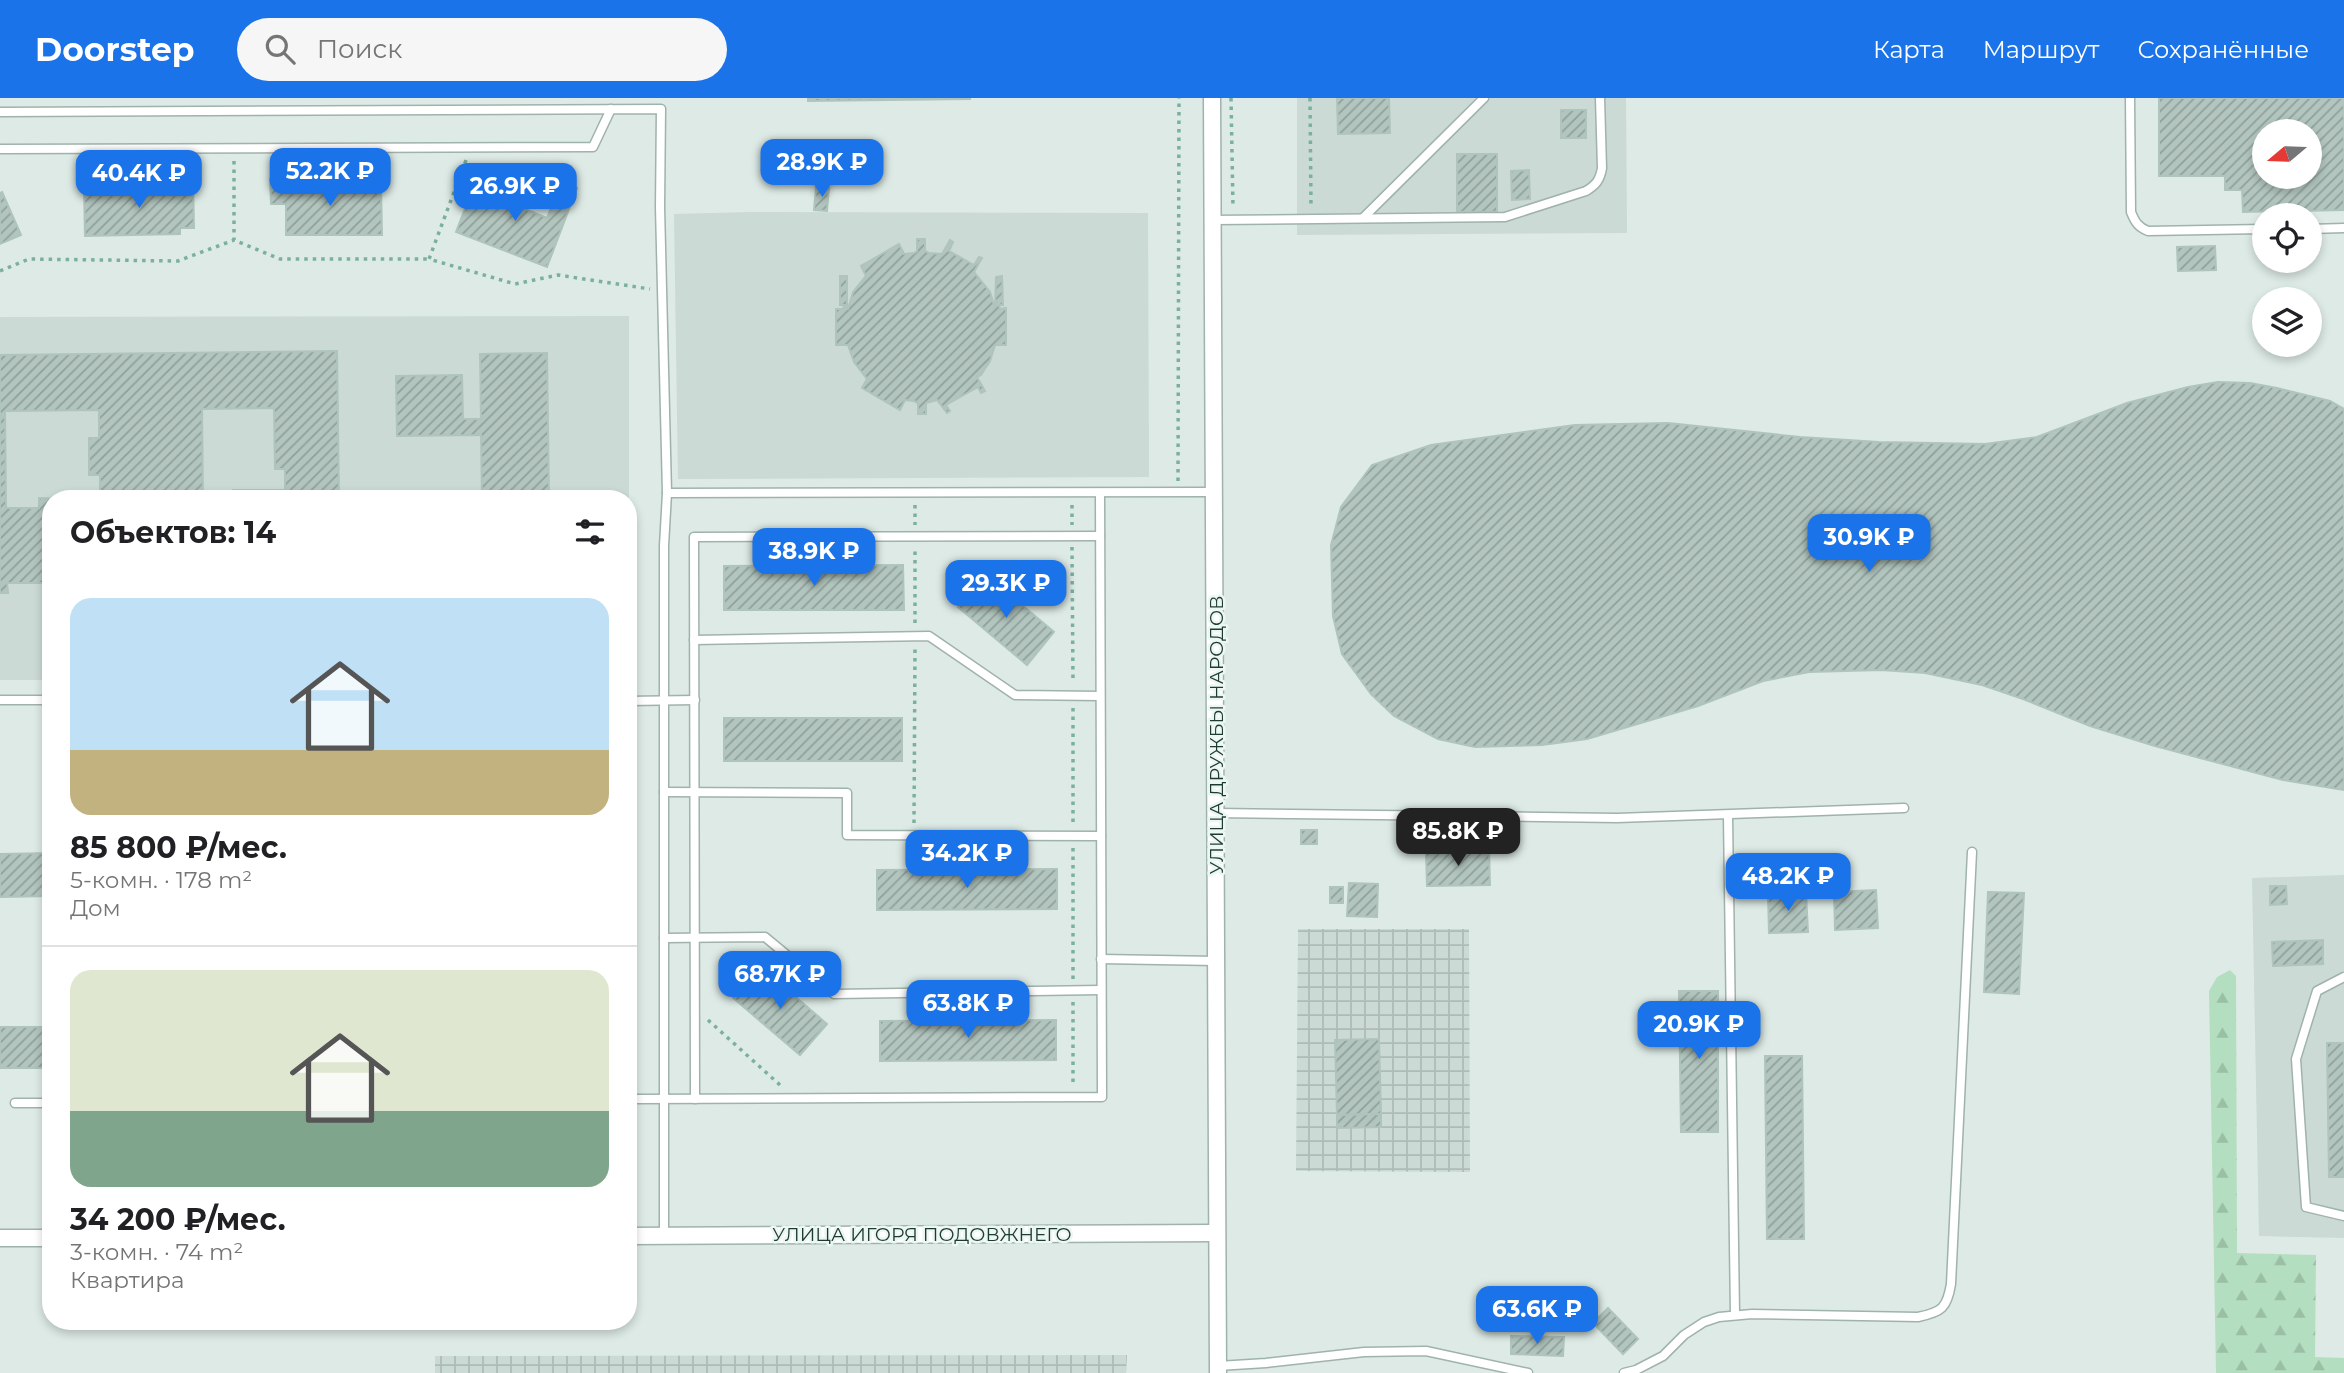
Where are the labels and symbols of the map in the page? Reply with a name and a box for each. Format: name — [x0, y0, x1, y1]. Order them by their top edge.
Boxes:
north arrow — [2252, 119, 2322, 189]
pin: 28.9K ₽ — [757, 140, 887, 199]
pin: 52.2K ₽ — [265, 148, 395, 208]
pin: 40.4K ₽ — [74, 150, 204, 210]
pin: 26.9K ₽ — [450, 164, 580, 223]
pin: 30.9K ₽ — [1804, 514, 1934, 574]
pin: 38.9K ₽ — [749, 528, 879, 588]
pin: 29.3K ₽ — [941, 560, 1071, 620]
street label: УЛИЦА ДРУЖБЫ НАРОДОВ — [1205, 595, 1228, 875]
pin: 85.8K ₽ — [1393, 808, 1523, 868]
pin: 34.2K ₽ — [902, 830, 1032, 890]
pin: 48.2K ₽ — [1723, 854, 1853, 913]
pin: 68.7K ₽ — [715, 951, 845, 1011]
pin: 63.8K ₽ — [903, 981, 1033, 1040]
pin: 20.9K ₽ — [1634, 1002, 1764, 1061]
street label: УЛИЦА ИГОРЯ ПОДОВЖНЕГО — [772, 1223, 1072, 1246]
pin: 63.6K ₽ — [1472, 1286, 1602, 1346]

